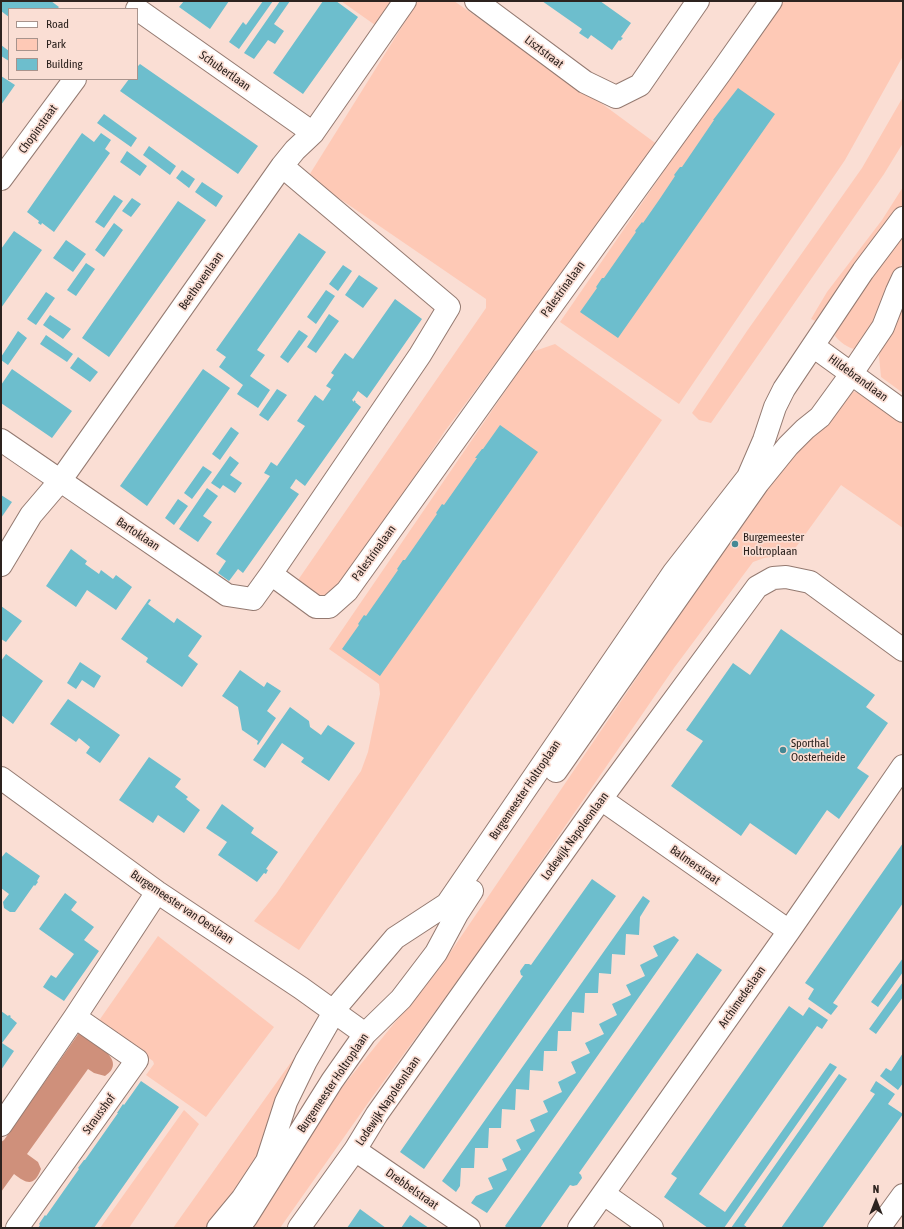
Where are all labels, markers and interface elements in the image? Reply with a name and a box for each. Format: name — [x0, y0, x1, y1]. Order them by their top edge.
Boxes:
legend — [8, 8, 138, 80]
text: Road — [46, 17, 69, 31]
street label: Lisztstraat — [522, 33, 566, 71]
text: Park — [46, 37, 66, 51]
street label: Schubertlaan — [197, 48, 253, 94]
text: Building — [46, 57, 83, 71]
street label: Chopinstraat — [16, 102, 60, 156]
street label: Beethovenlaan — [176, 249, 226, 313]
street label: Palestrinalaan — [538, 258, 588, 320]
street label: Hildebrandlaan — [825, 352, 891, 404]
street label: Bartoklaan — [114, 514, 162, 554]
street label: Palestrinalaan — [349, 522, 399, 584]
place label: Burgemeester Holtroplaan — [743, 530, 804, 558]
marker: Burgemeester Holtroplaan — [730, 539, 740, 549]
place label: Sporthal Oosterheide — [791, 736, 845, 764]
street label: Burgemeester Holtroplaan — [486, 737, 564, 843]
marker: Sporthal Oosterheide — [778, 745, 788, 755]
street label: Lodewijk Napoleonlaan — [538, 789, 612, 883]
street label: Balmerstraat — [667, 843, 723, 887]
street label: Burgemeester van Oerslaan — [128, 867, 236, 947]
street label: Archimedeslaan — [715, 963, 769, 1031]
street label: Burgemeester Holtroplaan — [294, 1030, 372, 1136]
street label: Lodewijk Napoleonlaan — [353, 1053, 423, 1149]
street label: Strausshof — [80, 1091, 118, 1137]
street label: Drebbelstraat — [383, 1166, 441, 1212]
north arrow — [856, 1181, 896, 1221]
text: N — [873, 1183, 879, 1195]

